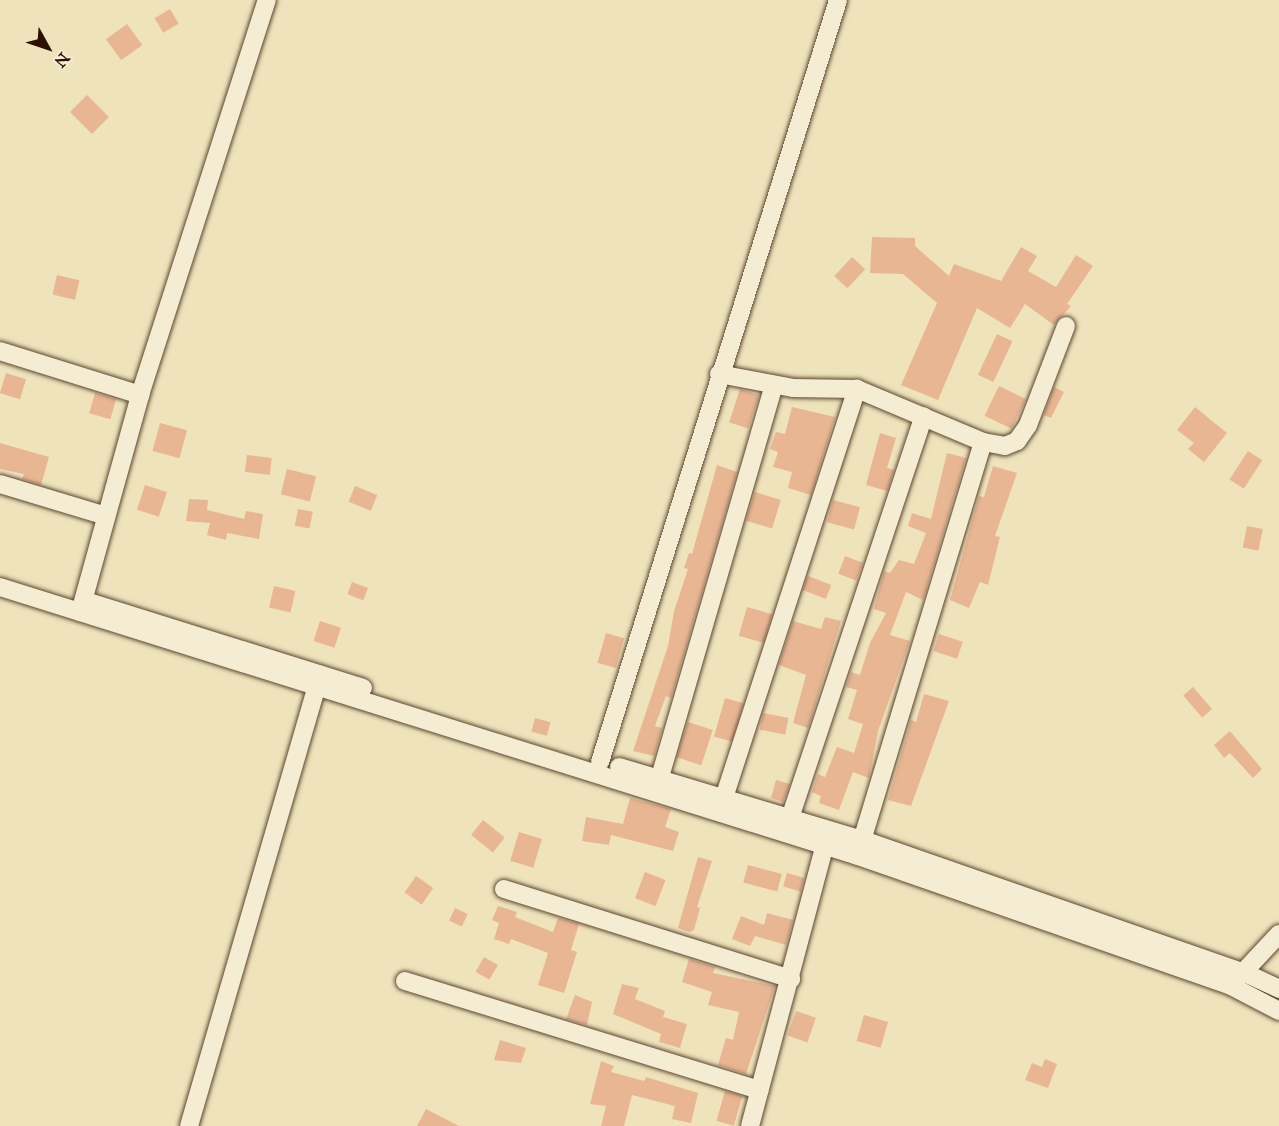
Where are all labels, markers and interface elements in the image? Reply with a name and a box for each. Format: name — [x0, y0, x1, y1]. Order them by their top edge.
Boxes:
north arrow — [18, 18, 78, 78]
text: N — [51, 49, 74, 71]

